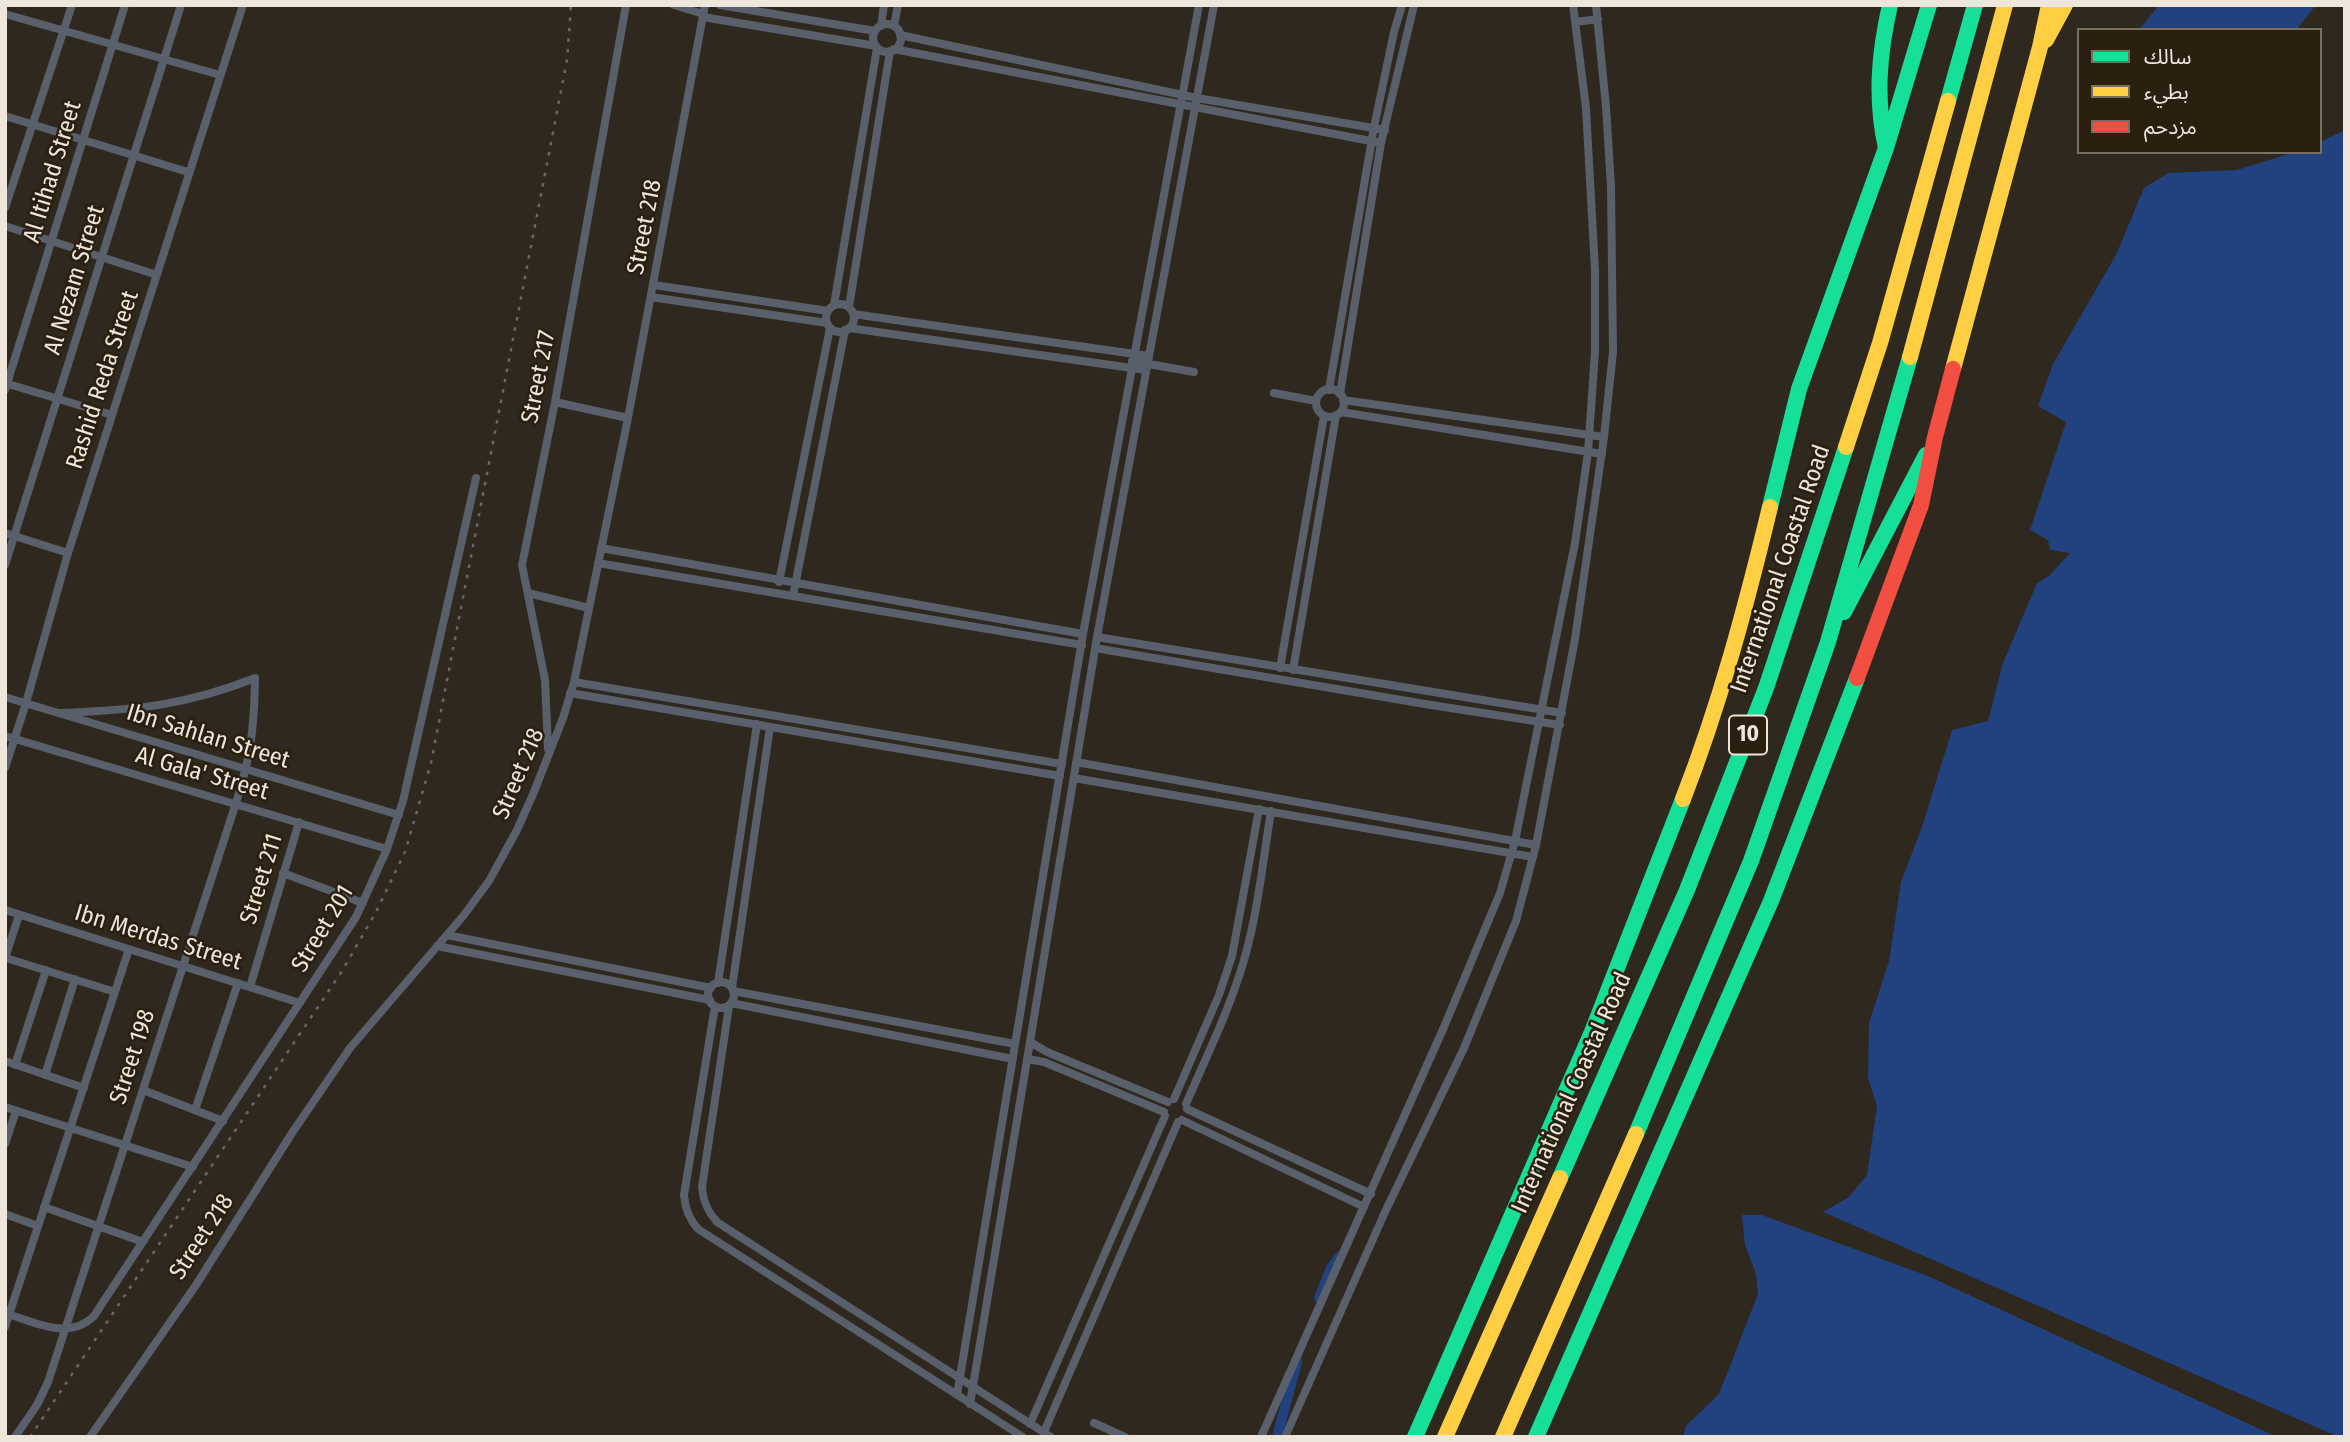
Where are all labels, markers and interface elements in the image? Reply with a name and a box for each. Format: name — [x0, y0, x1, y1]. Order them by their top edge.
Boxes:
legend — [2077, 28, 2322, 154]
text: سالك — [2144, 44, 2191, 70]
text: بطيء — [2144, 79, 2189, 105]
street label: Al Itihad Street — [18, 98, 88, 246]
text: مزدحم — [2144, 114, 2197, 140]
street label: Street 218 — [622, 177, 668, 277]
street label: Al Nezam Street — [39, 202, 111, 358]
street label: Rashid Reda Street — [61, 287, 145, 473]
street label: Street 217 — [516, 328, 562, 426]
street label: International Coastal Road — [1725, 441, 1837, 697]
street label: Ibn Sahlan Street — [123, 699, 293, 775]
road number: 10 — [1729, 716, 1767, 754]
street label: Street 218 — [487, 724, 551, 824]
street label: Al Gala' Street — [132, 741, 272, 807]
street label: Street 211 — [235, 830, 289, 928]
street label: Street 201 — [286, 880, 360, 978]
street label: Ibn Merdas Street — [71, 899, 245, 977]
street label: International Coastal Road — [1506, 968, 1638, 1218]
street label: Street 198 — [104, 1006, 162, 1108]
street label: Street 218 — [164, 1189, 240, 1285]

